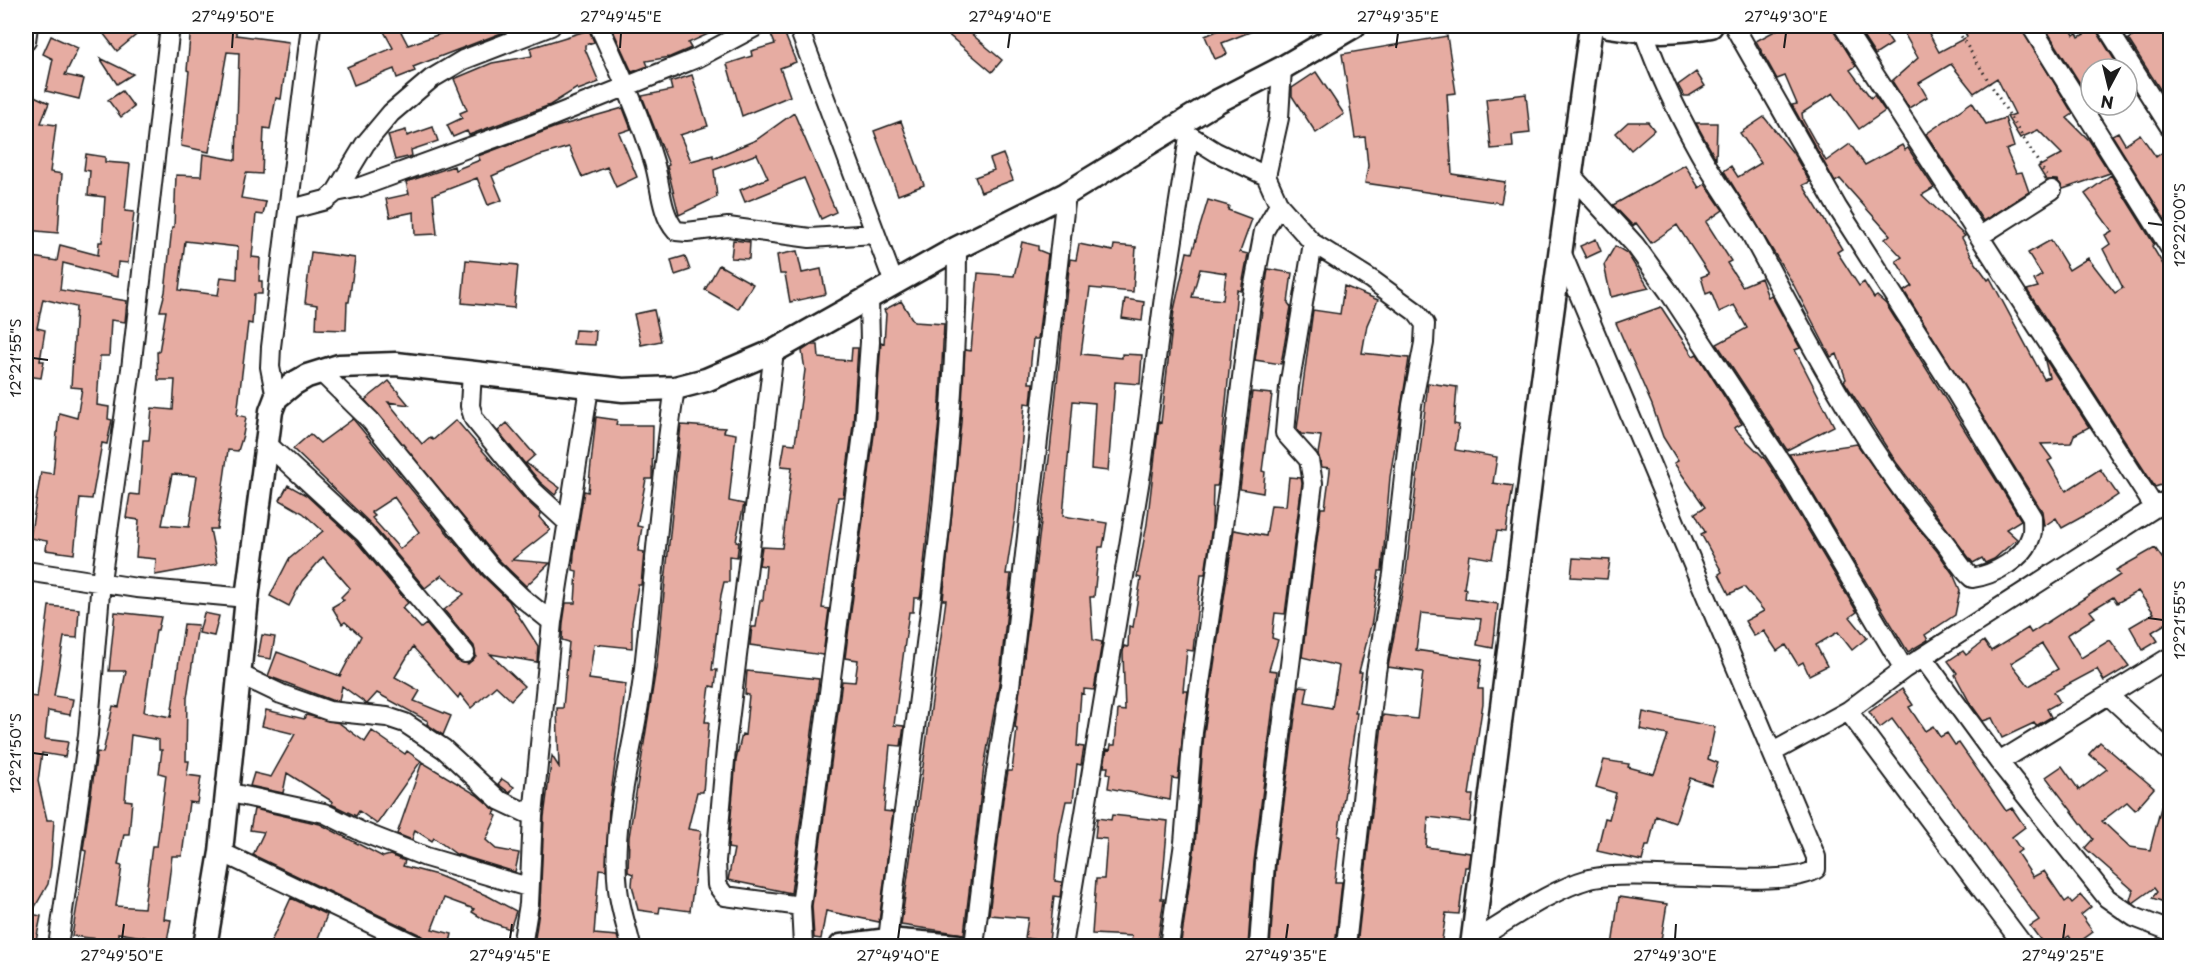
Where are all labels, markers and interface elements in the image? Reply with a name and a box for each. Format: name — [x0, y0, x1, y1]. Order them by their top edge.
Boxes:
text: 27°49'50"E — [191, 4, 275, 27]
text: 27°49'45"E — [580, 4, 662, 27]
text: 27°49'40"E — [968, 4, 1052, 27]
text: 27°49'35"E — [1357, 4, 1439, 27]
text: 27°49'30"E — [1744, 4, 1828, 27]
north arrow — [2079, 57, 2139, 117]
text: N — [2099, 90, 2115, 116]
text: 12°22'00"S — [2167, 183, 2190, 267]
text: 12°21'55"S — [3, 318, 26, 398]
text: 12°21'55"S — [2167, 580, 2190, 660]
text: 12°21'50"S — [3, 713, 26, 793]
text: 27°49'50"E — [80, 943, 164, 966]
text: 27°49'45"E — [469, 943, 551, 966]
text: 27°49'40"E — [856, 943, 940, 966]
text: 27°49'35"E — [1245, 943, 1327, 966]
text: 27°49'30"E — [1633, 943, 1717, 966]
text: 27°49'25"E — [2021, 943, 2105, 966]

